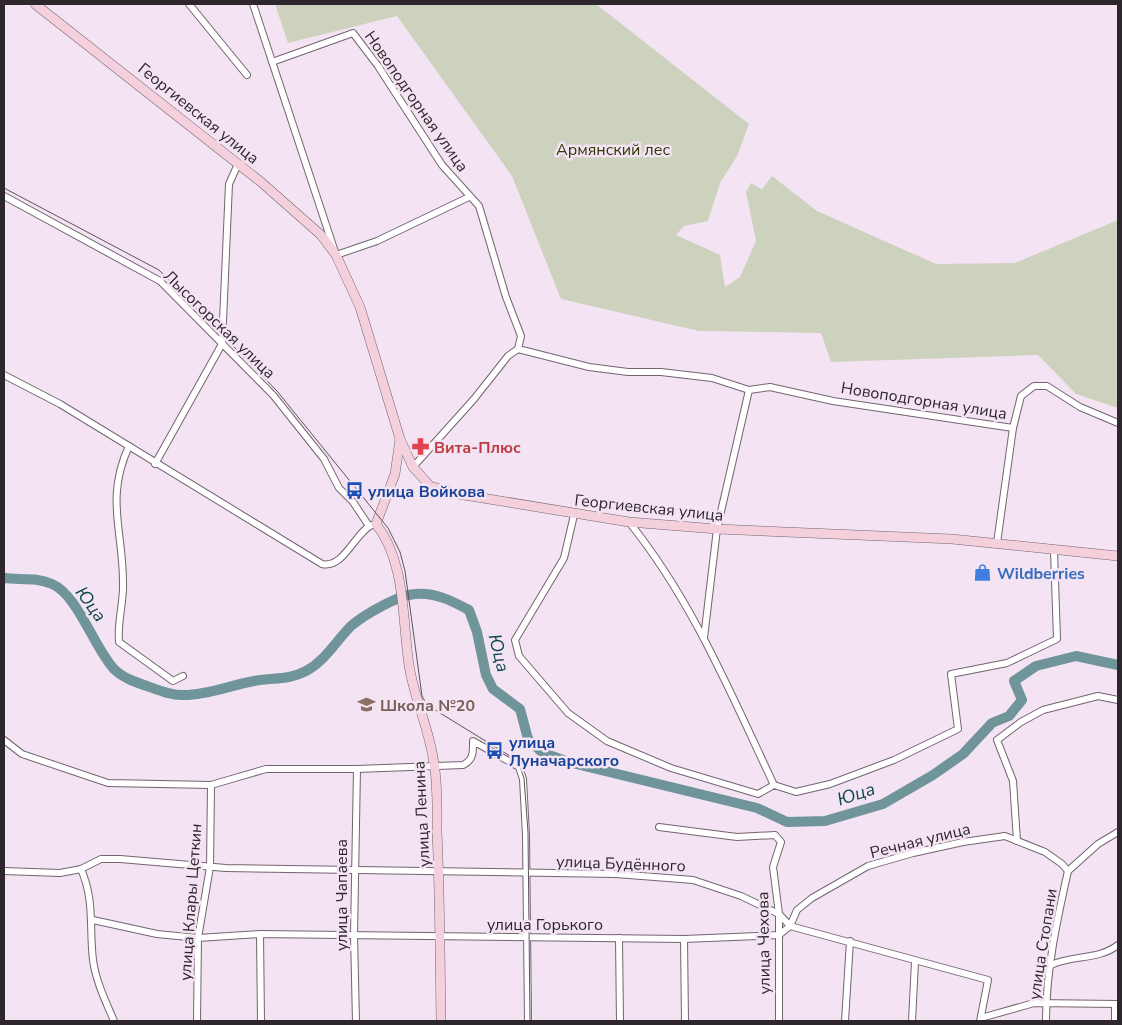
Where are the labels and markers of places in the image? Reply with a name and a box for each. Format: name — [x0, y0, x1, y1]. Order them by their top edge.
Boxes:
pharmacy icon: Вита-Плюс — [410, 437, 430, 457]
place label: Вита-Плюс — [434, 437, 521, 459]
bus stop icon: улица Войкова — [344, 481, 364, 501]
place label: улица Войкова — [368, 481, 485, 503]
shop icon: Wildberries — [973, 563, 993, 583]
place label: Wildberries — [997, 563, 1085, 585]
school or university icon: Школа №20 — [356, 695, 376, 715]
place label: Школа №20 — [380, 695, 475, 717]
place label: улица Луначарского — [509, 732, 619, 772]
bus stop icon: улица Луначарского — [485, 741, 505, 761]

